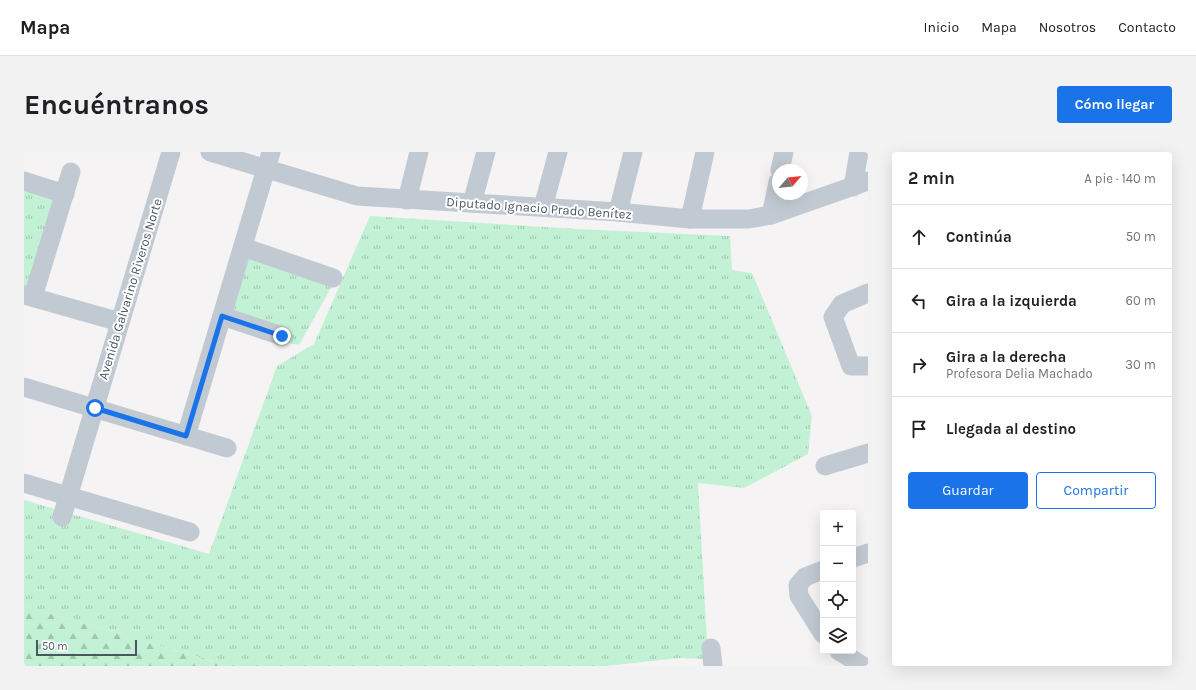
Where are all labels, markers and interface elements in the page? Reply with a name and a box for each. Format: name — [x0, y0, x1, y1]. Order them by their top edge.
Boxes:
text: Mapa — [20, 17, 70, 39]
text: Inicio — [924, 19, 959, 36]
text: Mapa — [981, 19, 1017, 36]
text: Nosotros — [1039, 19, 1096, 36]
text: Contacto — [1118, 19, 1176, 36]
button: Cómo llegar — [1057, 86, 1172, 123]
text: Encuéntranos — [24, 88, 209, 121]
north arrow — [772, 164, 808, 200]
text: 2 min — [908, 168, 955, 188]
text: A pie · 140 m — [1084, 171, 1156, 186]
street label: Diputado Ignacio Prado Benítez — [446, 194, 632, 222]
street label: Avenida Galvarino Riveros Norte — [95, 196, 165, 381]
icon: ahead — [908, 226, 930, 248]
text: Continúa — [946, 228, 1012, 246]
text: 50 m — [1126, 229, 1156, 244]
icon: left — [908, 290, 930, 312]
text: Gira a la izquierda — [946, 292, 1077, 310]
text: 60 m — [1126, 293, 1156, 308]
route end — [273, 327, 291, 345]
text: Gira a la derecha — [946, 348, 1066, 366]
icon: right — [908, 354, 930, 376]
text: 30 m — [1125, 357, 1156, 372]
text: Profesora Delia Machado — [946, 366, 1093, 381]
route start — [86, 399, 104, 417]
icon: arrive — [908, 418, 930, 440]
text: Llegada al destino — [946, 420, 1076, 438]
button: Guardar — [908, 472, 1028, 509]
button: Compartir — [1036, 472, 1156, 509]
map controls — [820, 510, 856, 654]
button: + — [820, 510, 856, 546]
button: − — [820, 546, 856, 582]
button: locate — [820, 582, 856, 618]
button: layers — [820, 618, 856, 654]
scale bar — [36, 638, 137, 657]
text: 50 m — [42, 640, 68, 653]

